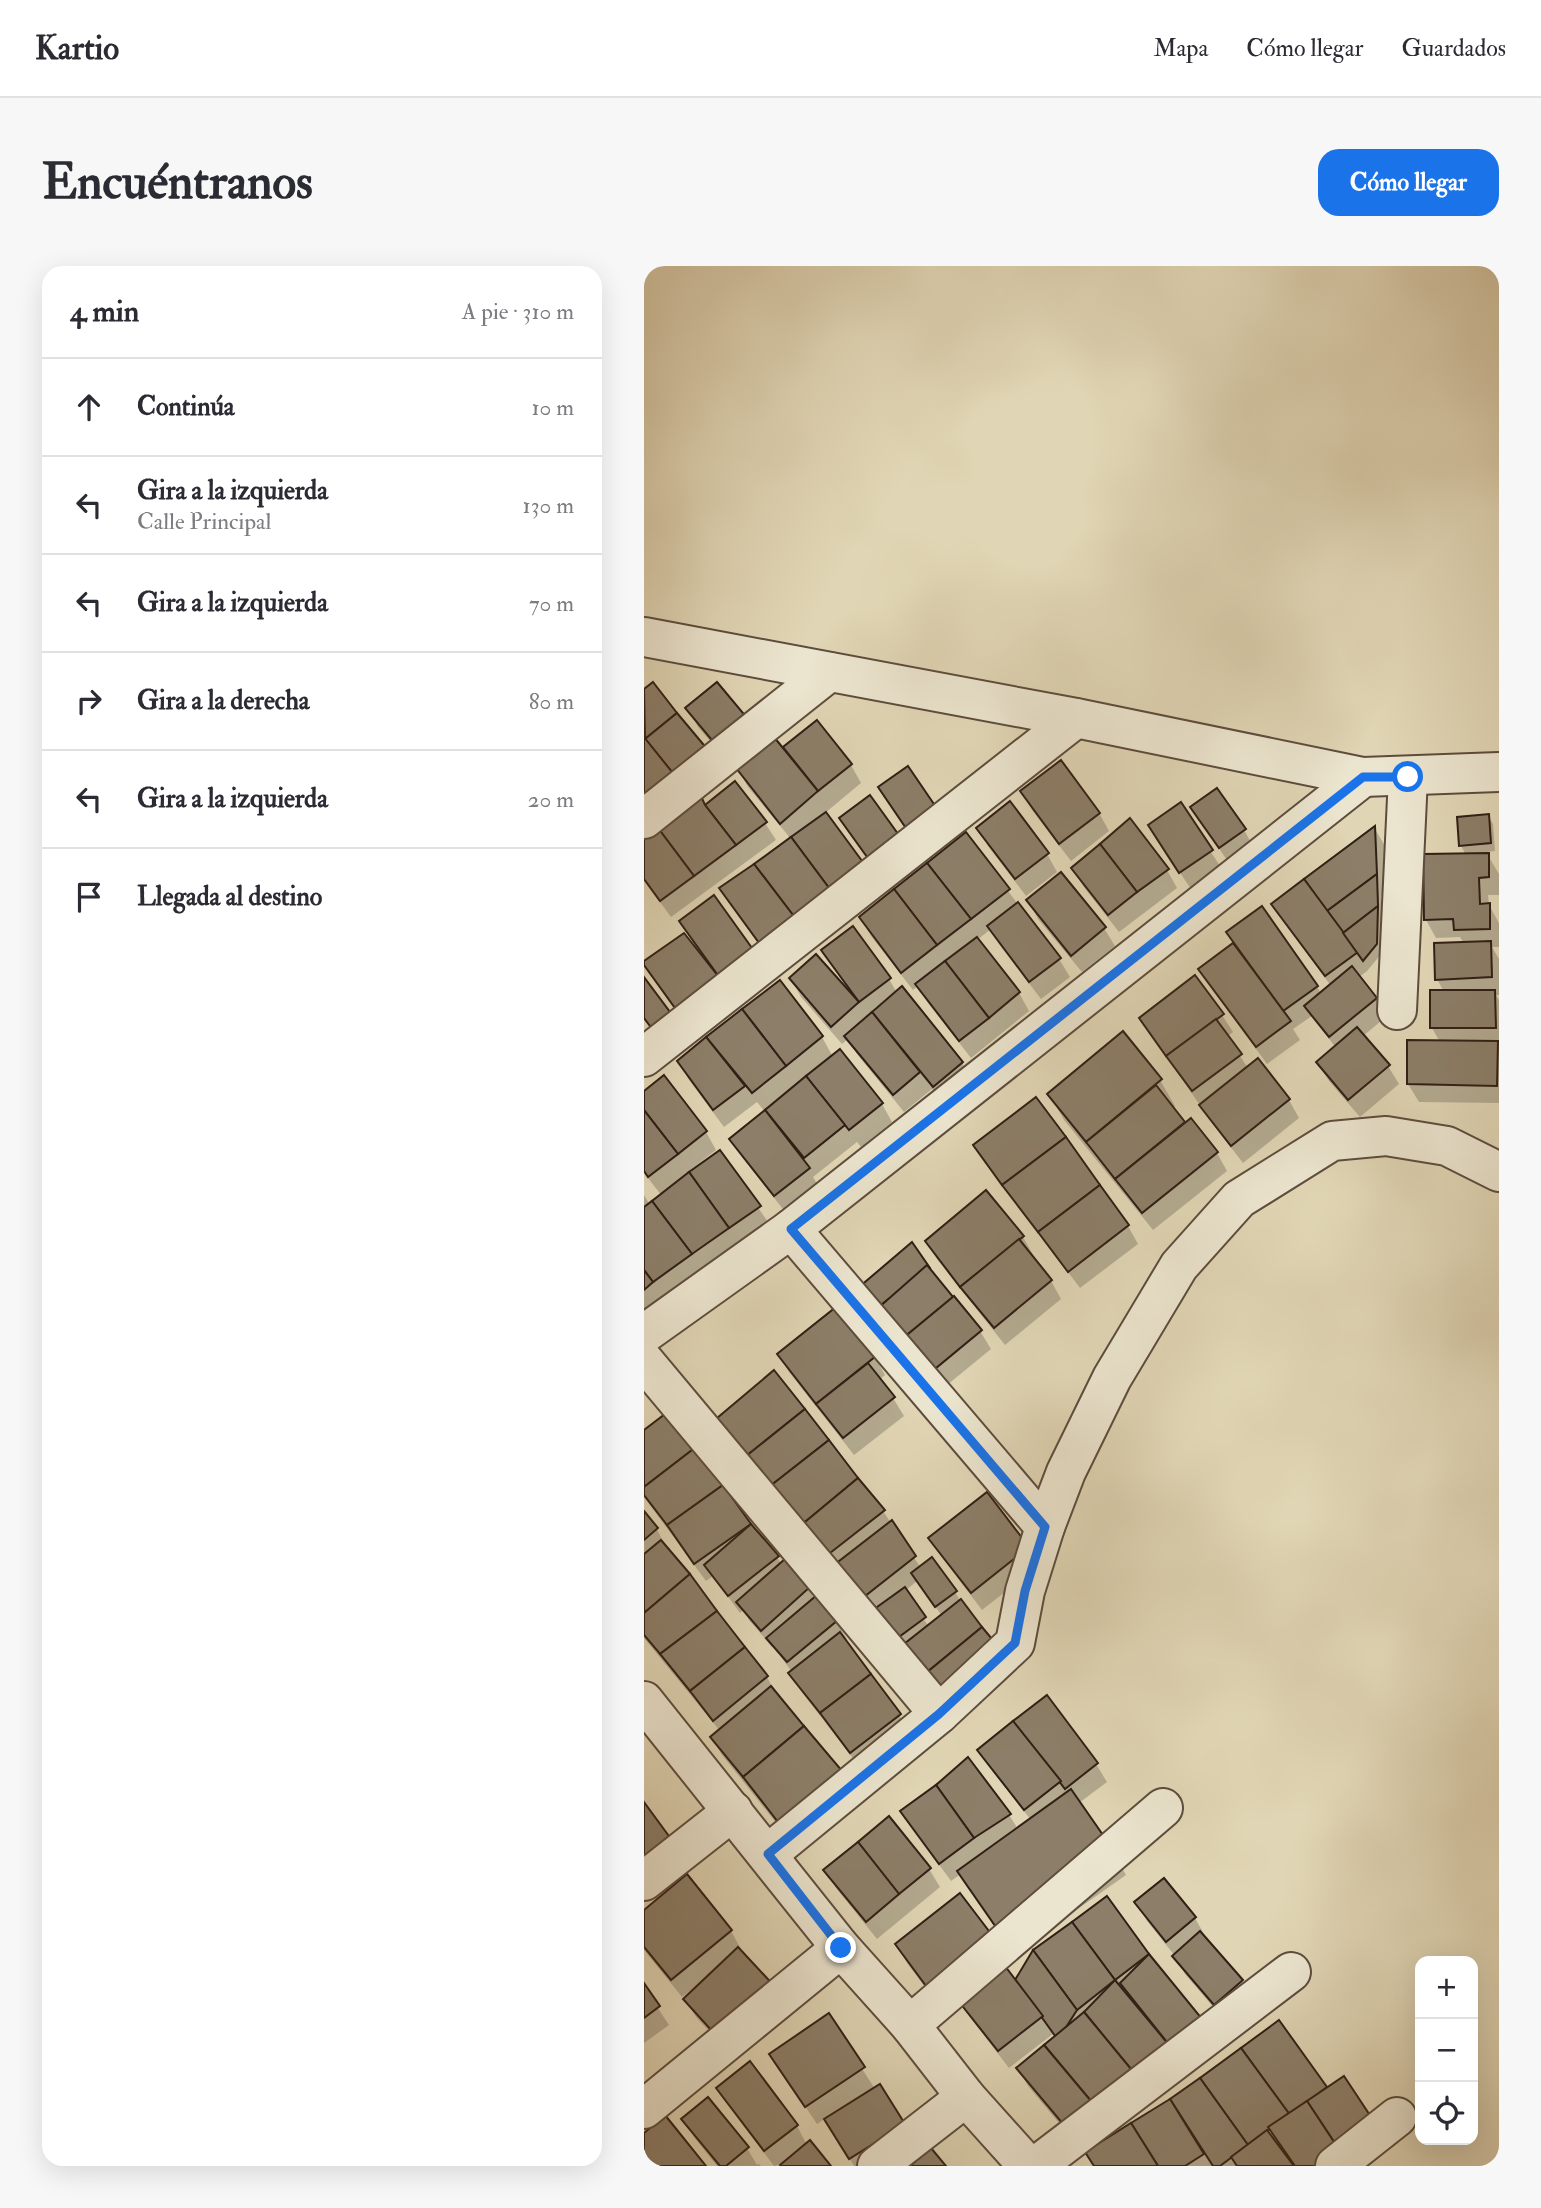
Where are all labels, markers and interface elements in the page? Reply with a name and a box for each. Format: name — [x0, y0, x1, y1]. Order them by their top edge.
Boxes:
text: Kartio — [35, 28, 119, 69]
text: Mapa — [1153, 33, 1208, 64]
text: Cómo llegar — [1246, 33, 1363, 64]
text: Guardados — [1401, 33, 1506, 64]
button: Cómo llegar — [1318, 149, 1499, 216]
text: Encuéntranos — [42, 152, 313, 213]
text: 4 min — [70, 293, 139, 330]
text: A pie · 310 m — [462, 297, 574, 326]
icon: ahead — [70, 388, 108, 426]
text: Continúa — [137, 391, 235, 423]
text: 10 m — [531, 393, 574, 422]
text: Gira a la izquierda — [137, 475, 328, 507]
icon: left — [70, 486, 108, 524]
text: 130 m — [522, 491, 574, 520]
text: Calle Principal — [137, 507, 271, 536]
icon: left — [70, 584, 108, 622]
text: Gira a la izquierda — [137, 587, 328, 619]
text: 70 m — [529, 589, 574, 618]
icon: right — [70, 682, 108, 720]
text: Gira a la derecha — [137, 685, 310, 717]
text: 80 m — [529, 687, 574, 716]
route start — [1392, 761, 1423, 792]
icon: left — [70, 780, 108, 818]
text: Gira a la izquierda — [137, 783, 328, 815]
text: 20 m — [528, 785, 574, 814]
icon: arrive — [70, 878, 108, 916]
text: Llegada al destino — [137, 881, 322, 913]
route end — [825, 1932, 856, 1963]
map controls — [1415, 1956, 1478, 2145]
button: + — [1415, 1956, 1478, 2019]
button: − — [1415, 2019, 1478, 2082]
button: locate — [1415, 2082, 1478, 2145]

